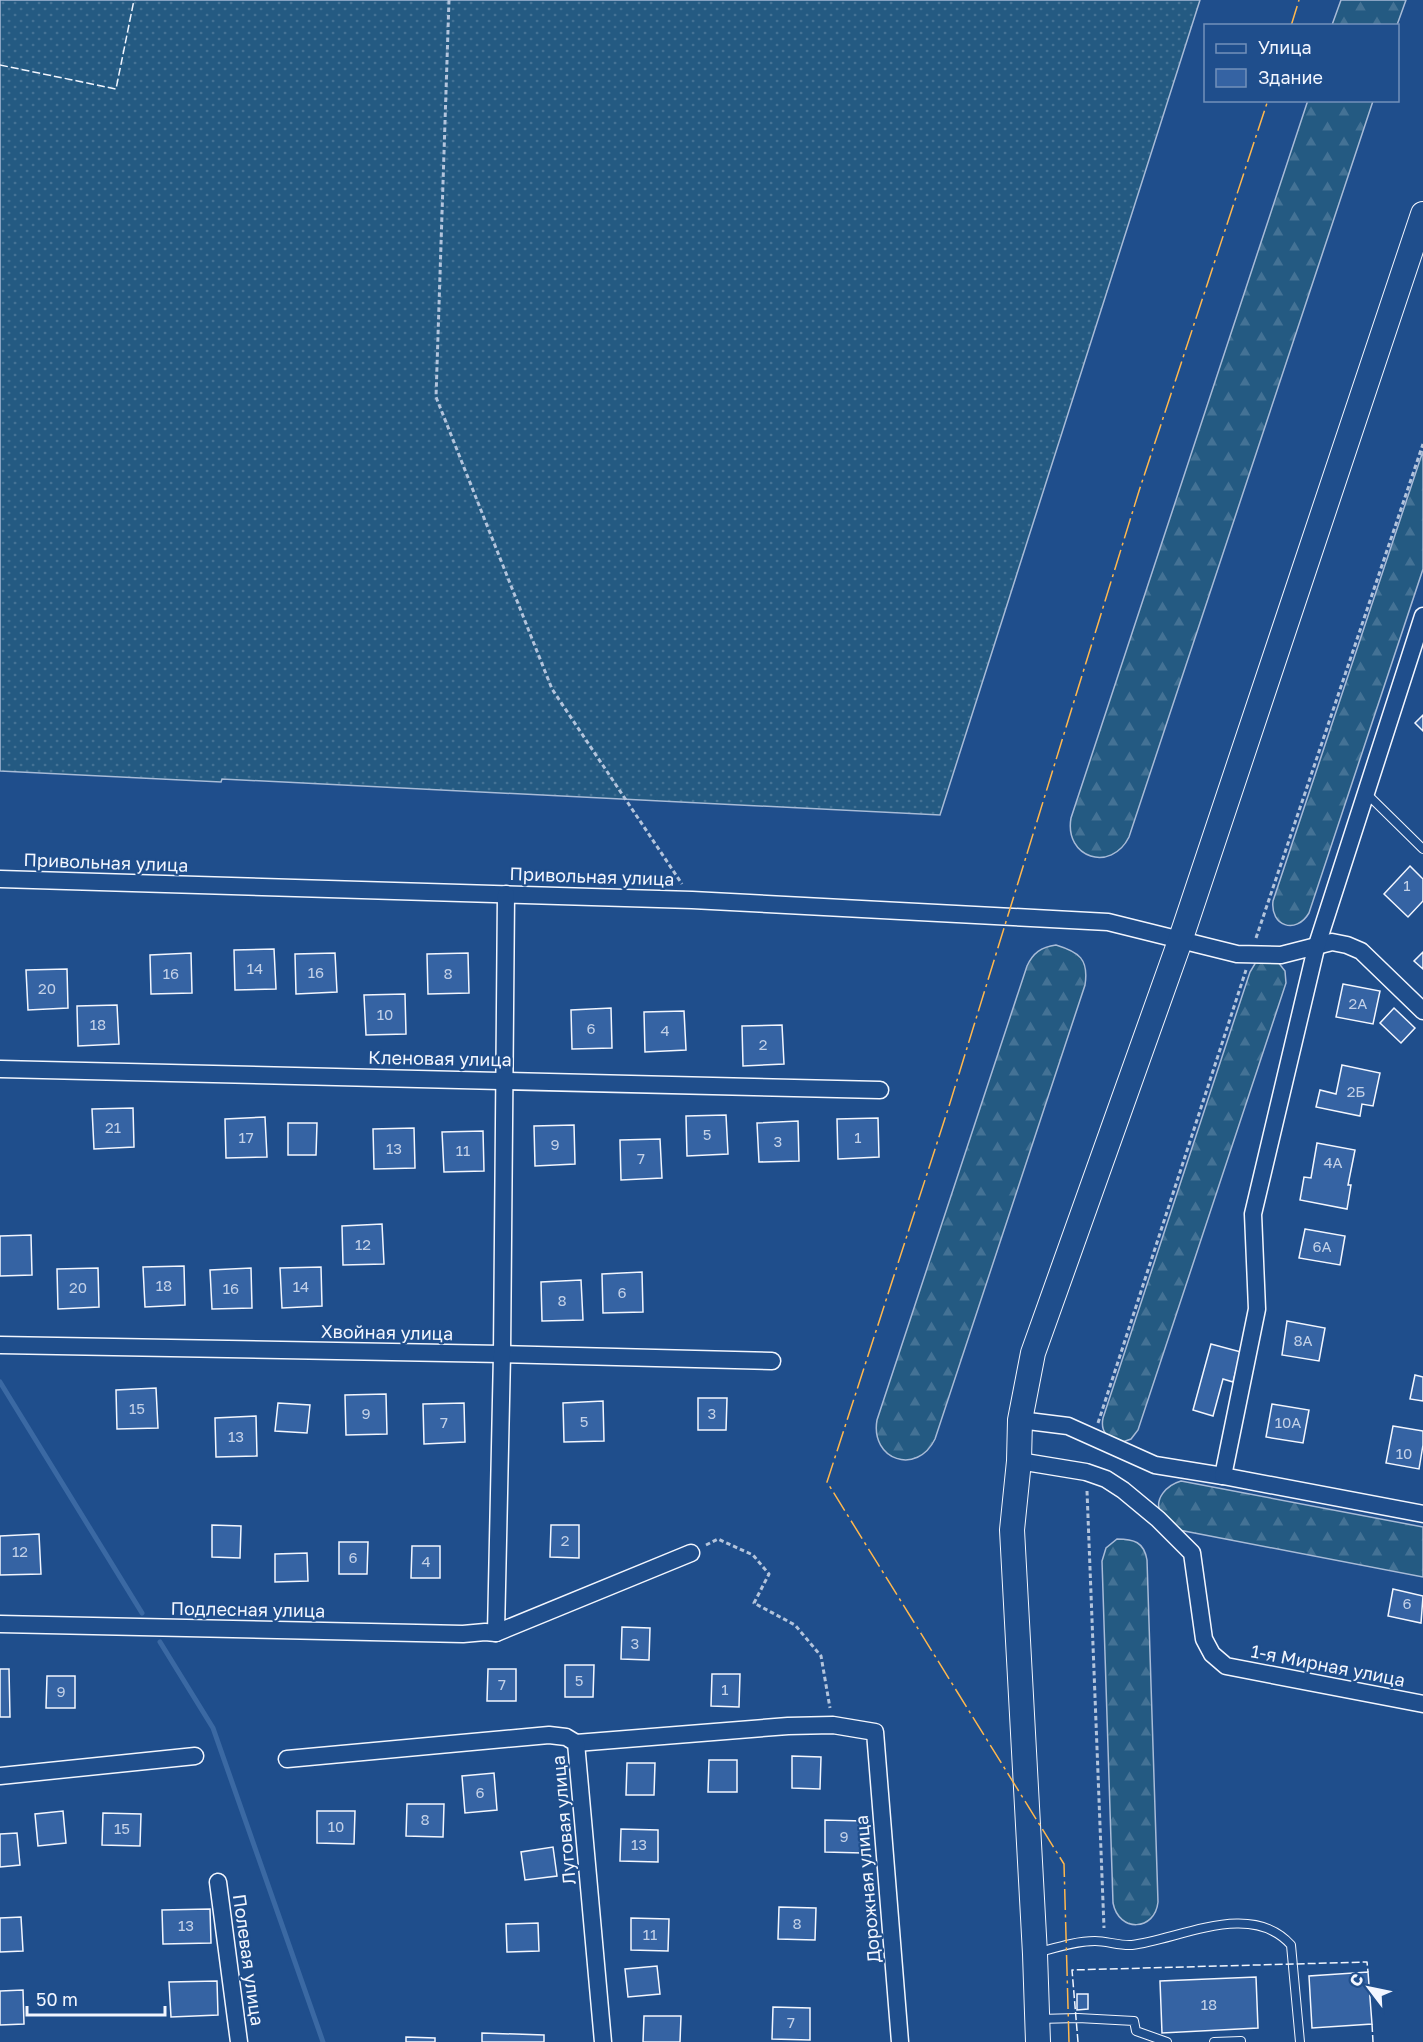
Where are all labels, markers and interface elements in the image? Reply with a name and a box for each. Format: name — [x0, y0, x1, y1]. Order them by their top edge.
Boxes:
legend — [1204, 24, 1399, 102]
text: Улица — [1258, 36, 1312, 58]
text: Здание — [1258, 66, 1323, 88]
street label: Привольная улица — [23, 848, 189, 876]
street label: Привольная улица — [509, 862, 675, 890]
house number: 1 — [1403, 876, 1411, 894]
house number: 14 — [247, 959, 263, 977]
house number: 16 — [308, 963, 324, 981]
house number: 16 — [163, 964, 179, 982]
house number: 8 — [443, 964, 453, 982]
house number: 20 — [38, 979, 56, 997]
house number: 2А — [1349, 994, 1367, 1012]
house number: 10 — [377, 1005, 393, 1023]
house number: 18 — [90, 1015, 106, 1033]
house number: 6 — [586, 1019, 596, 1037]
house number: 4 — [660, 1021, 670, 1039]
house number: 2 — [759, 1035, 767, 1053]
street label: Кленовая улица — [368, 1046, 512, 1070]
house number: 2Б — [1347, 1082, 1365, 1100]
house number: 21 — [105, 1118, 121, 1136]
house number: 5 — [703, 1125, 711, 1143]
house number: 17 — [238, 1128, 254, 1146]
house number: 1 — [854, 1128, 862, 1146]
house number: 3 — [774, 1132, 782, 1150]
house number: 9 — [550, 1135, 560, 1153]
house number: 13 — [386, 1139, 402, 1157]
house number: 11 — [456, 1141, 470, 1159]
house number: 7 — [637, 1149, 645, 1167]
house number: 4А — [1323, 1153, 1343, 1171]
house number: 12 — [355, 1235, 371, 1253]
house number: 6А — [1312, 1237, 1332, 1255]
house number: 18 — [156, 1276, 172, 1294]
house number: 14 — [293, 1277, 309, 1295]
house number: 20 — [69, 1278, 87, 1296]
house number: 16 — [223, 1279, 239, 1297]
house number: 6 — [617, 1283, 627, 1301]
house number: 8 — [557, 1291, 567, 1309]
street label: Хвойная улица — [321, 1320, 453, 1344]
house number: 8А — [1293, 1331, 1313, 1349]
house number: 15 — [129, 1399, 145, 1417]
house number: 9 — [361, 1404, 371, 1422]
house number: 3 — [708, 1404, 716, 1422]
house number: 5 — [580, 1412, 588, 1430]
house number: 7 — [440, 1413, 448, 1431]
house number: 10А — [1275, 1413, 1301, 1431]
house number: 13 — [228, 1427, 244, 1445]
house number: 10 — [1396, 1444, 1412, 1462]
house number: 2 — [561, 1531, 569, 1549]
house number: 12 — [12, 1542, 28, 1560]
house number: 6 — [348, 1548, 358, 1566]
house number: 4 — [421, 1552, 431, 1570]
house number: 6 — [1402, 1594, 1412, 1612]
street label: Подлесная улица — [170, 1597, 326, 1621]
house number: 3 — [631, 1634, 639, 1652]
street label: 1-я Мирная улица — [1249, 1639, 1407, 1691]
house number: 5 — [575, 1671, 583, 1689]
house number: 7 — [498, 1675, 506, 1693]
house number: 1 — [721, 1680, 729, 1698]
house number: 9 — [56, 1682, 66, 1700]
street label: Луговая улица — [546, 1755, 580, 1886]
house number: 6 — [475, 1783, 485, 1801]
house number: 8 — [420, 1810, 430, 1828]
street label: Дорожная улица — [850, 1814, 884, 1964]
house number: 10 — [328, 1817, 344, 1835]
house number: 15 — [114, 1819, 130, 1837]
house number: 9 — [839, 1827, 849, 1845]
house number: 13 — [631, 1835, 647, 1853]
street label: Полевая улица — [229, 1893, 269, 2027]
house number: 8 — [792, 1914, 802, 1932]
house number: 13 — [178, 1916, 194, 1934]
house number: 11 — [643, 1925, 657, 1943]
north arrow — [1339, 1958, 1399, 2018]
text: С — [1345, 1970, 1368, 1990]
scale bar — [27, 1979, 165, 2017]
text: 50 m — [36, 1988, 78, 2010]
house number: 18 — [1201, 1995, 1217, 2013]
house number: 7 — [787, 2013, 795, 2031]

